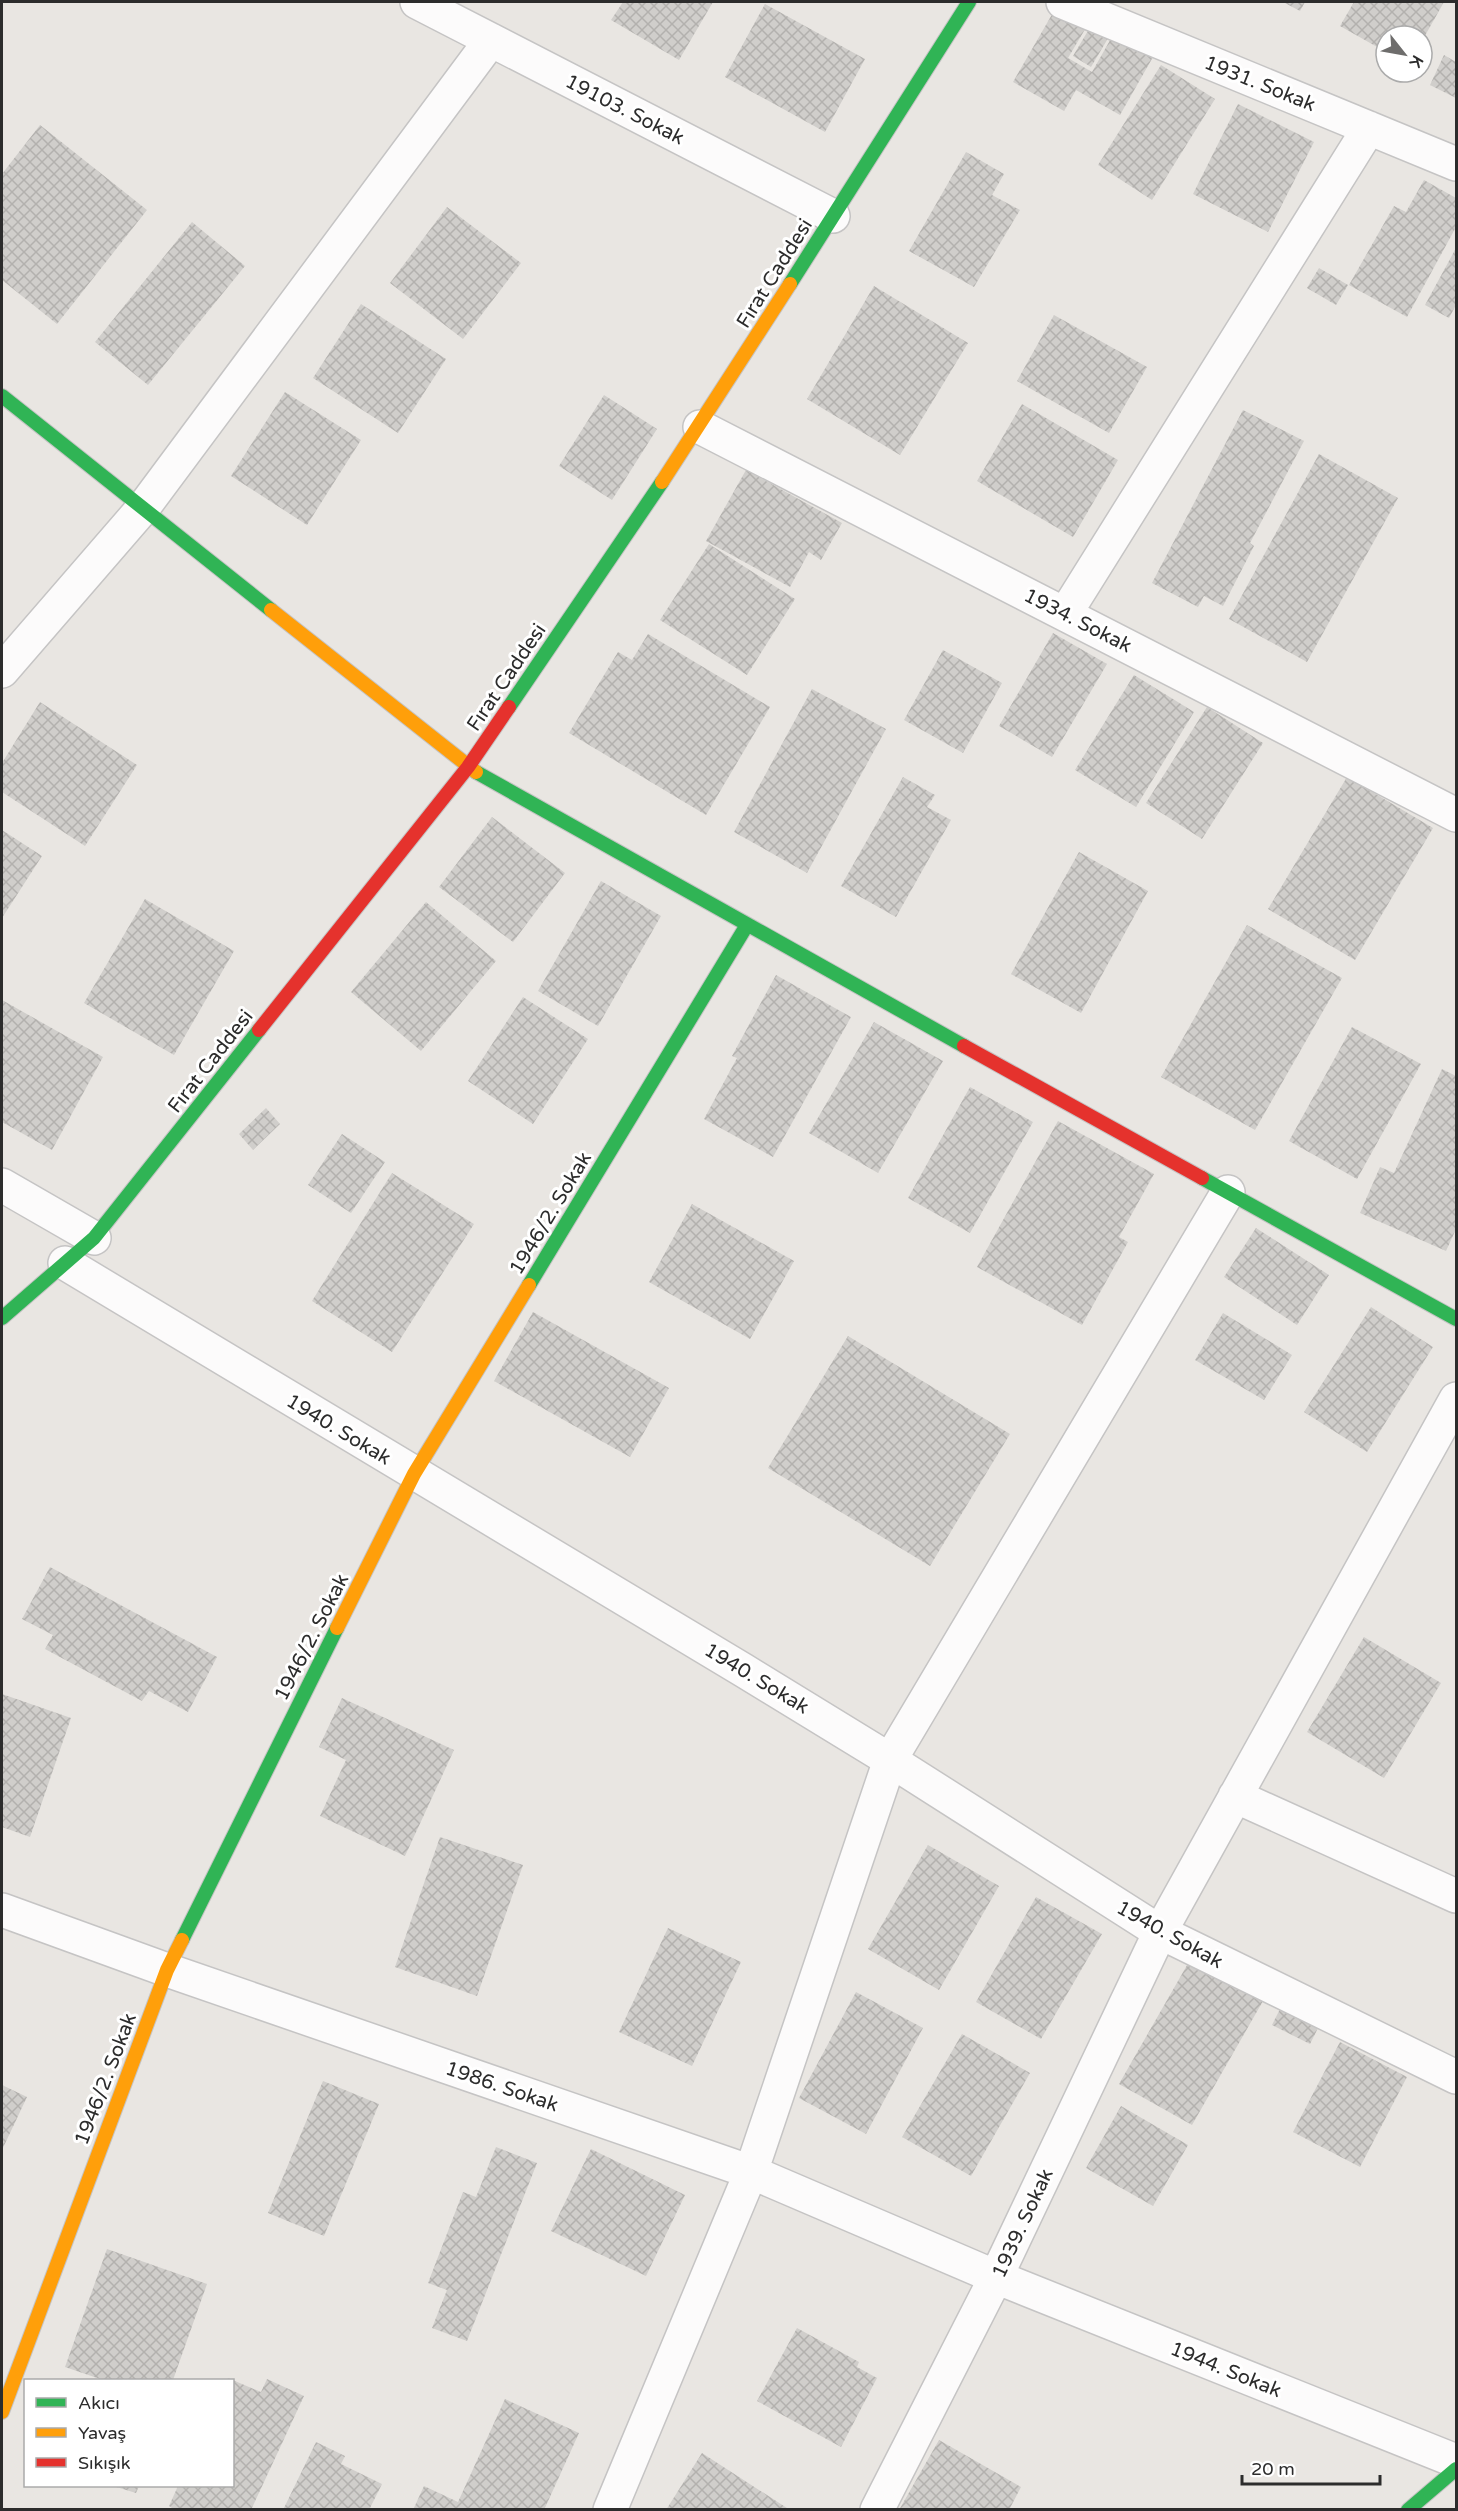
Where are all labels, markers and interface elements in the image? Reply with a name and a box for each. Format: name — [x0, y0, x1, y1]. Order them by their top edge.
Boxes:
north arrow — [1374, 24, 1434, 84]
street label: 1931. Sokak — [1200, 51, 1319, 117]
text: K — [1405, 51, 1427, 71]
street label: 19103. Sokak — [561, 70, 688, 150]
street label: Fırat Caddesi — [732, 214, 818, 333]
street label: 1934. Sokak — [1020, 583, 1136, 658]
street label: Fırat Caddesi — [462, 619, 552, 736]
street label: Fırat Caddesi — [163, 1005, 259, 1118]
street label: 1946/2. Sokak — [505, 1148, 597, 1279]
street label: 1940. Sokak — [282, 1389, 395, 1471]
street label: 1946/2. Sokak — [270, 1570, 354, 1705]
street label: 1940. Sokak — [700, 1638, 813, 1720]
street label: 1940. Sokak — [1112, 1896, 1227, 1974]
street label: 1946/2. Sokak — [70, 2010, 142, 2149]
street label: 1986. Sokak — [442, 2056, 561, 2118]
street label: 1939. Sokak — [987, 2165, 1059, 2282]
street label: 1944. Sokak — [1166, 2337, 1285, 2403]
legend — [24, 2379, 234, 2487]
text: Akıcı — [78, 2392, 120, 2414]
text: Yavaş — [78, 2422, 126, 2444]
scale bar — [1242, 2448, 1380, 2486]
text: Sıkışık — [78, 2452, 131, 2474]
text: 20 m — [1251, 2458, 1295, 2480]

